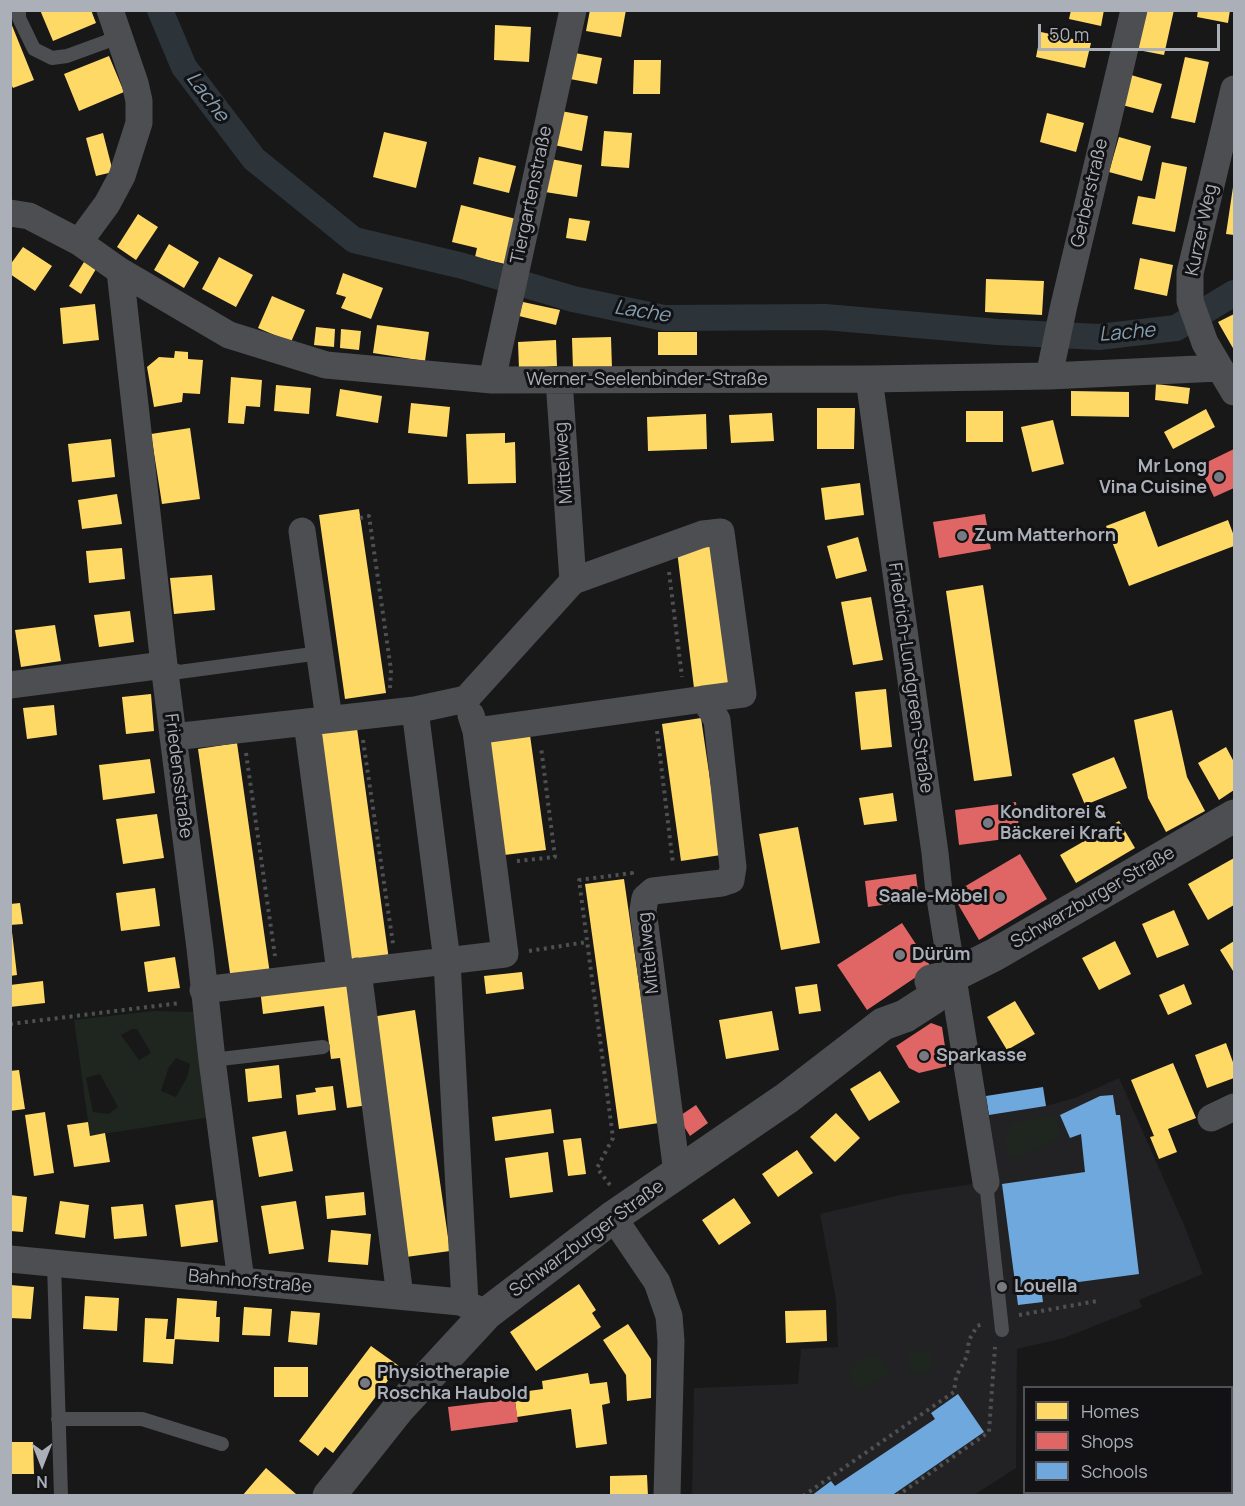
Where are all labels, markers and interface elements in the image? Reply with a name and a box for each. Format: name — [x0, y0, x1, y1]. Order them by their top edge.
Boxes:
scale bar — [1041, 12, 1222, 50]
text: 50 m — [1049, 22, 1089, 46]
water label: Lache — [181, 67, 233, 127]
street label: Tiergartenstraße — [507, 124, 557, 266]
street label: Gerberstraße — [1067, 136, 1113, 250]
street label: Kurzer Weg — [1182, 182, 1222, 278]
water label: Lache — [612, 296, 672, 328]
water label: Lache — [1098, 319, 1156, 347]
street label: Werner-Seelenbinder-Straße — [526, 369, 768, 391]
street label: Mittelweg — [550, 421, 578, 505]
place label: Mr Long Vina Cuisine — [1099, 456, 1207, 498]
marker: Mr Long Vina Cuisine — [1212, 470, 1226, 484]
place label: Zum Matterhorn — [974, 525, 1116, 547]
marker: Zum Matterhorn — [955, 529, 969, 543]
street label: Friedrich-Lundgreen-Straße — [883, 561, 937, 795]
street label: Friedensstraße — [160, 712, 196, 840]
place label: Konditorei & Bäckerei Kraft — [1000, 802, 1122, 844]
marker: Konditorei & Bäckerei Kraft — [981, 816, 995, 830]
street label: Schwarzburger Straße — [1007, 842, 1179, 954]
place label: Saale-Möbel — [878, 886, 988, 908]
marker: Saale-Möbel — [993, 890, 1007, 904]
street label: Mittelweg — [634, 911, 664, 995]
place label: Dürüm — [912, 944, 970, 966]
marker: Dürüm — [893, 948, 907, 962]
place label: Sparkasse — [936, 1045, 1027, 1067]
marker: Sparkasse — [917, 1049, 931, 1063]
street label: Schwarzburger Straße — [506, 1176, 668, 1302]
street label: Bahnhofstraße — [187, 1266, 313, 1298]
place label: Louella — [1014, 1276, 1077, 1298]
marker: Louella — [995, 1280, 1009, 1294]
place label: Physiotherapie Roschka Haubold — [377, 1362, 528, 1404]
marker: Physiotherapie Roschka Haubold — [358, 1376, 372, 1390]
legend — [1023, 1386, 1233, 1494]
text: Homes — [1081, 1399, 1139, 1423]
text: Shops — [1081, 1429, 1133, 1453]
north arrow — [12, 1434, 72, 1494]
text: Schools — [1081, 1459, 1148, 1483]
text: N — [36, 1471, 48, 1493]

